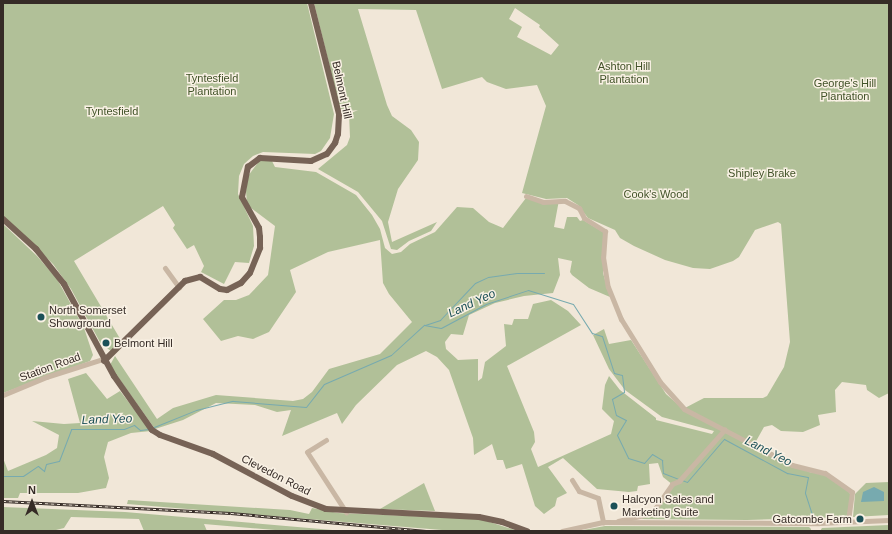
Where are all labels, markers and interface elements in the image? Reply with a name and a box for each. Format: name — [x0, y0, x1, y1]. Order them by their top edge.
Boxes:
street label: Belmont Hill — [329, 60, 355, 120]
park label: Ashton Hill Plantation — [598, 60, 650, 86]
park label: Tyntesfield Plantation — [186, 72, 238, 98]
park label: George's Hill Plantation — [814, 77, 876, 103]
park label: Tyntesfield — [86, 104, 138, 118]
park label: Shipley Brake — [728, 166, 796, 180]
park label: Cook's Wood — [624, 187, 688, 201]
water label: Land Yeo — [446, 287, 498, 321]
place label: North Somerset Showground — [49, 304, 126, 330]
marker: North Somerset Showground — [36, 312, 46, 322]
place label: Belmont Hill — [114, 336, 173, 350]
marker: Belmont Hill — [101, 338, 111, 348]
street label: Station Road — [18, 350, 82, 384]
water label: Land Yeo — [81, 412, 133, 428]
water label: Land Yeo — [742, 434, 794, 470]
street label: Clevedon Road — [239, 452, 313, 498]
north arrow — [12, 482, 52, 522]
text: N — [28, 484, 36, 496]
place label: Halcyon Sales and Marketing Suite — [622, 493, 714, 519]
marker: Halcyon Sales and Marketing Suite — [609, 501, 619, 511]
place label: Gatcombe Farm — [773, 512, 852, 526]
marker: Gatcombe Farm — [855, 514, 865, 524]

